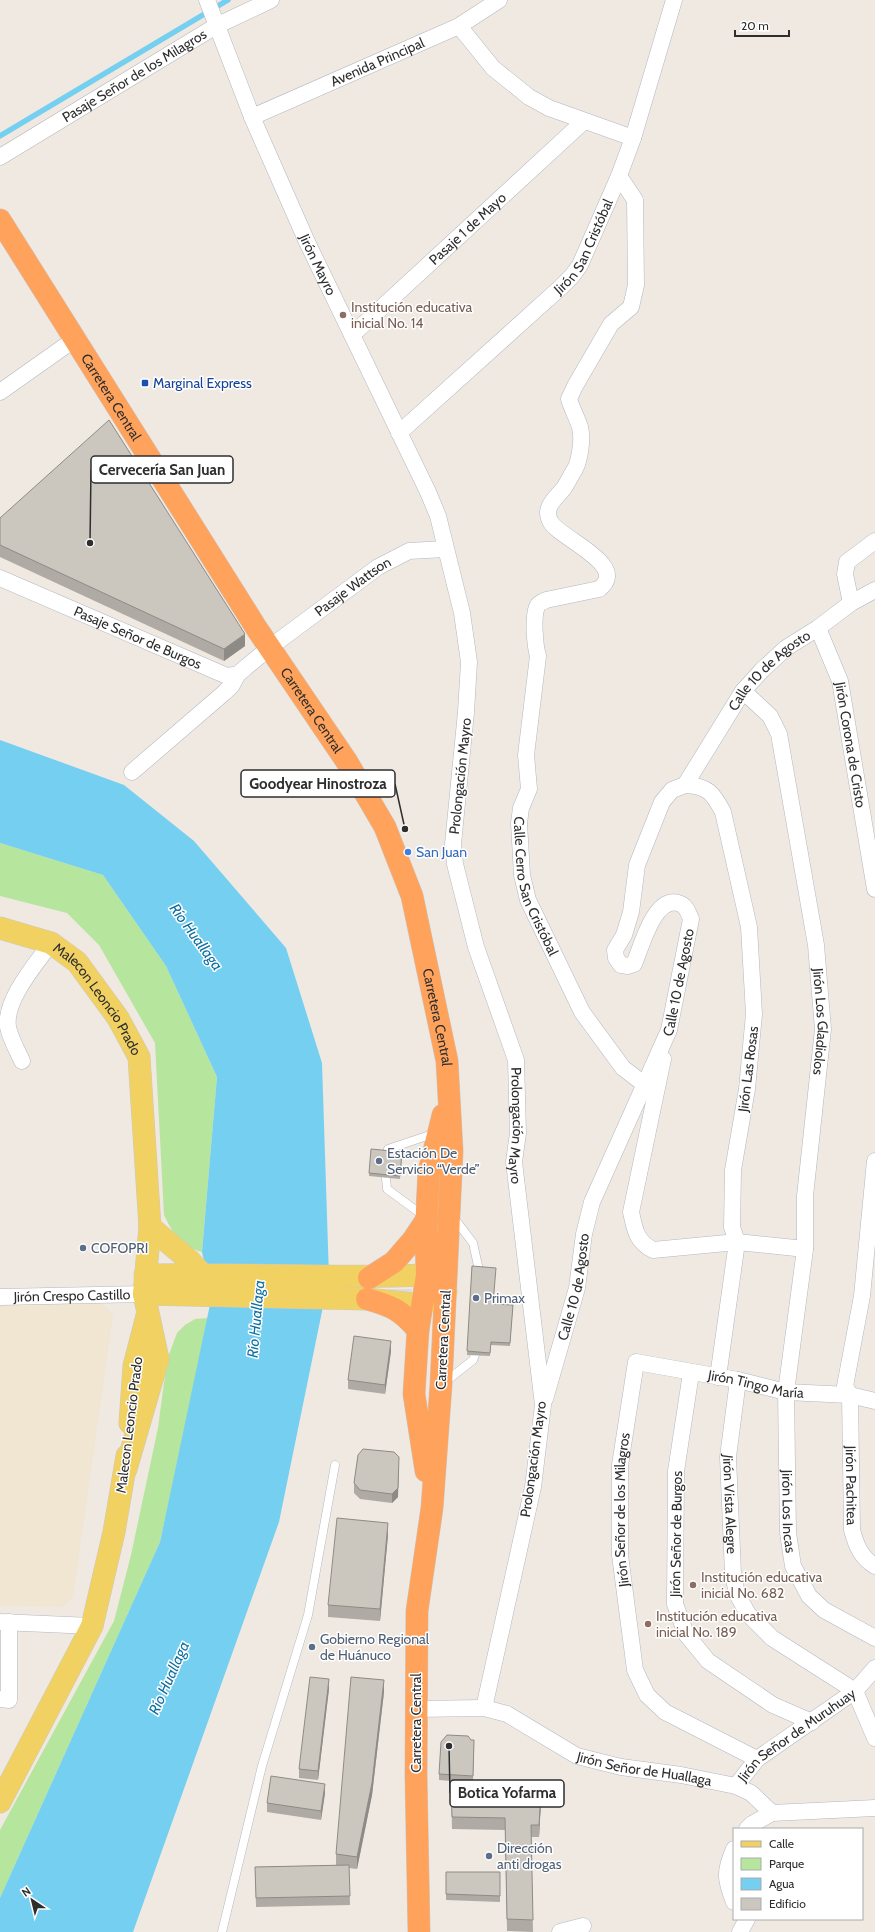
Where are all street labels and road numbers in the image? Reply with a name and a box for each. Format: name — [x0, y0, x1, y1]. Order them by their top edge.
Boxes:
street label: Pasaje Señor de los Milagros — [59, 25, 210, 126]
street label: Avenida Principal — [328, 33, 428, 90]
street label: Pasaje 1 de Mayo — [425, 188, 510, 269]
street label: Jirón San Cristóbal — [549, 195, 617, 299]
street label: Jirón Mayro — [295, 230, 341, 299]
street label: Carretera Central — [77, 350, 146, 445]
street label: Pasaje Wattson — [311, 553, 394, 620]
street label: Pasaje Señor de Burgos — [71, 602, 205, 673]
street label: Calle 10 de Agosto — [724, 626, 814, 714]
street label: Carretera Central — [277, 664, 348, 757]
street label: Jirón Corona de Cristo — [831, 679, 870, 809]
street label: Prolongación Mayro — [445, 717, 475, 835]
street label: Calle Cerro San Cristóbal — [510, 815, 563, 959]
street label: Calle 10 de Agosto — [658, 927, 698, 1039]
street label: Malecon Leoncio Prado — [50, 939, 146, 1059]
street label: Jirón Los Gladiolos — [809, 966, 832, 1076]
street label: Carretera Central — [419, 967, 456, 1067]
street label: Jirón Las Rosas — [734, 1025, 762, 1114]
street label: Prolongación Mayro — [505, 1067, 527, 1185]
street label: Calle 10 de Agosto — [553, 1232, 593, 1343]
street label: Jirón Crespo Castillo — [12, 1285, 131, 1306]
street label: Carretera Central — [431, 1289, 455, 1390]
street label: Malecon Leoncio Prado — [112, 1355, 146, 1494]
street label: Jirón Tingo María — [706, 1366, 804, 1402]
street label: Prolongación Mayro — [516, 1400, 550, 1518]
street label: Jirón Señor de los Milagros — [611, 1431, 634, 1589]
street label: Jirón Pachitea — [842, 1445, 861, 1526]
street label: Jirón Vista Alegre — [719, 1453, 741, 1554]
street label: Jirón Los Incas — [778, 1469, 800, 1554]
street label: Jirón Señor de Burgos — [666, 1471, 686, 1598]
street label: Carretera Central — [407, 1673, 425, 1773]
street label: Jirón Señor de Muruhuay — [733, 1684, 859, 1786]
street label: Jirón Señor de Huallaga — [574, 1747, 714, 1790]

